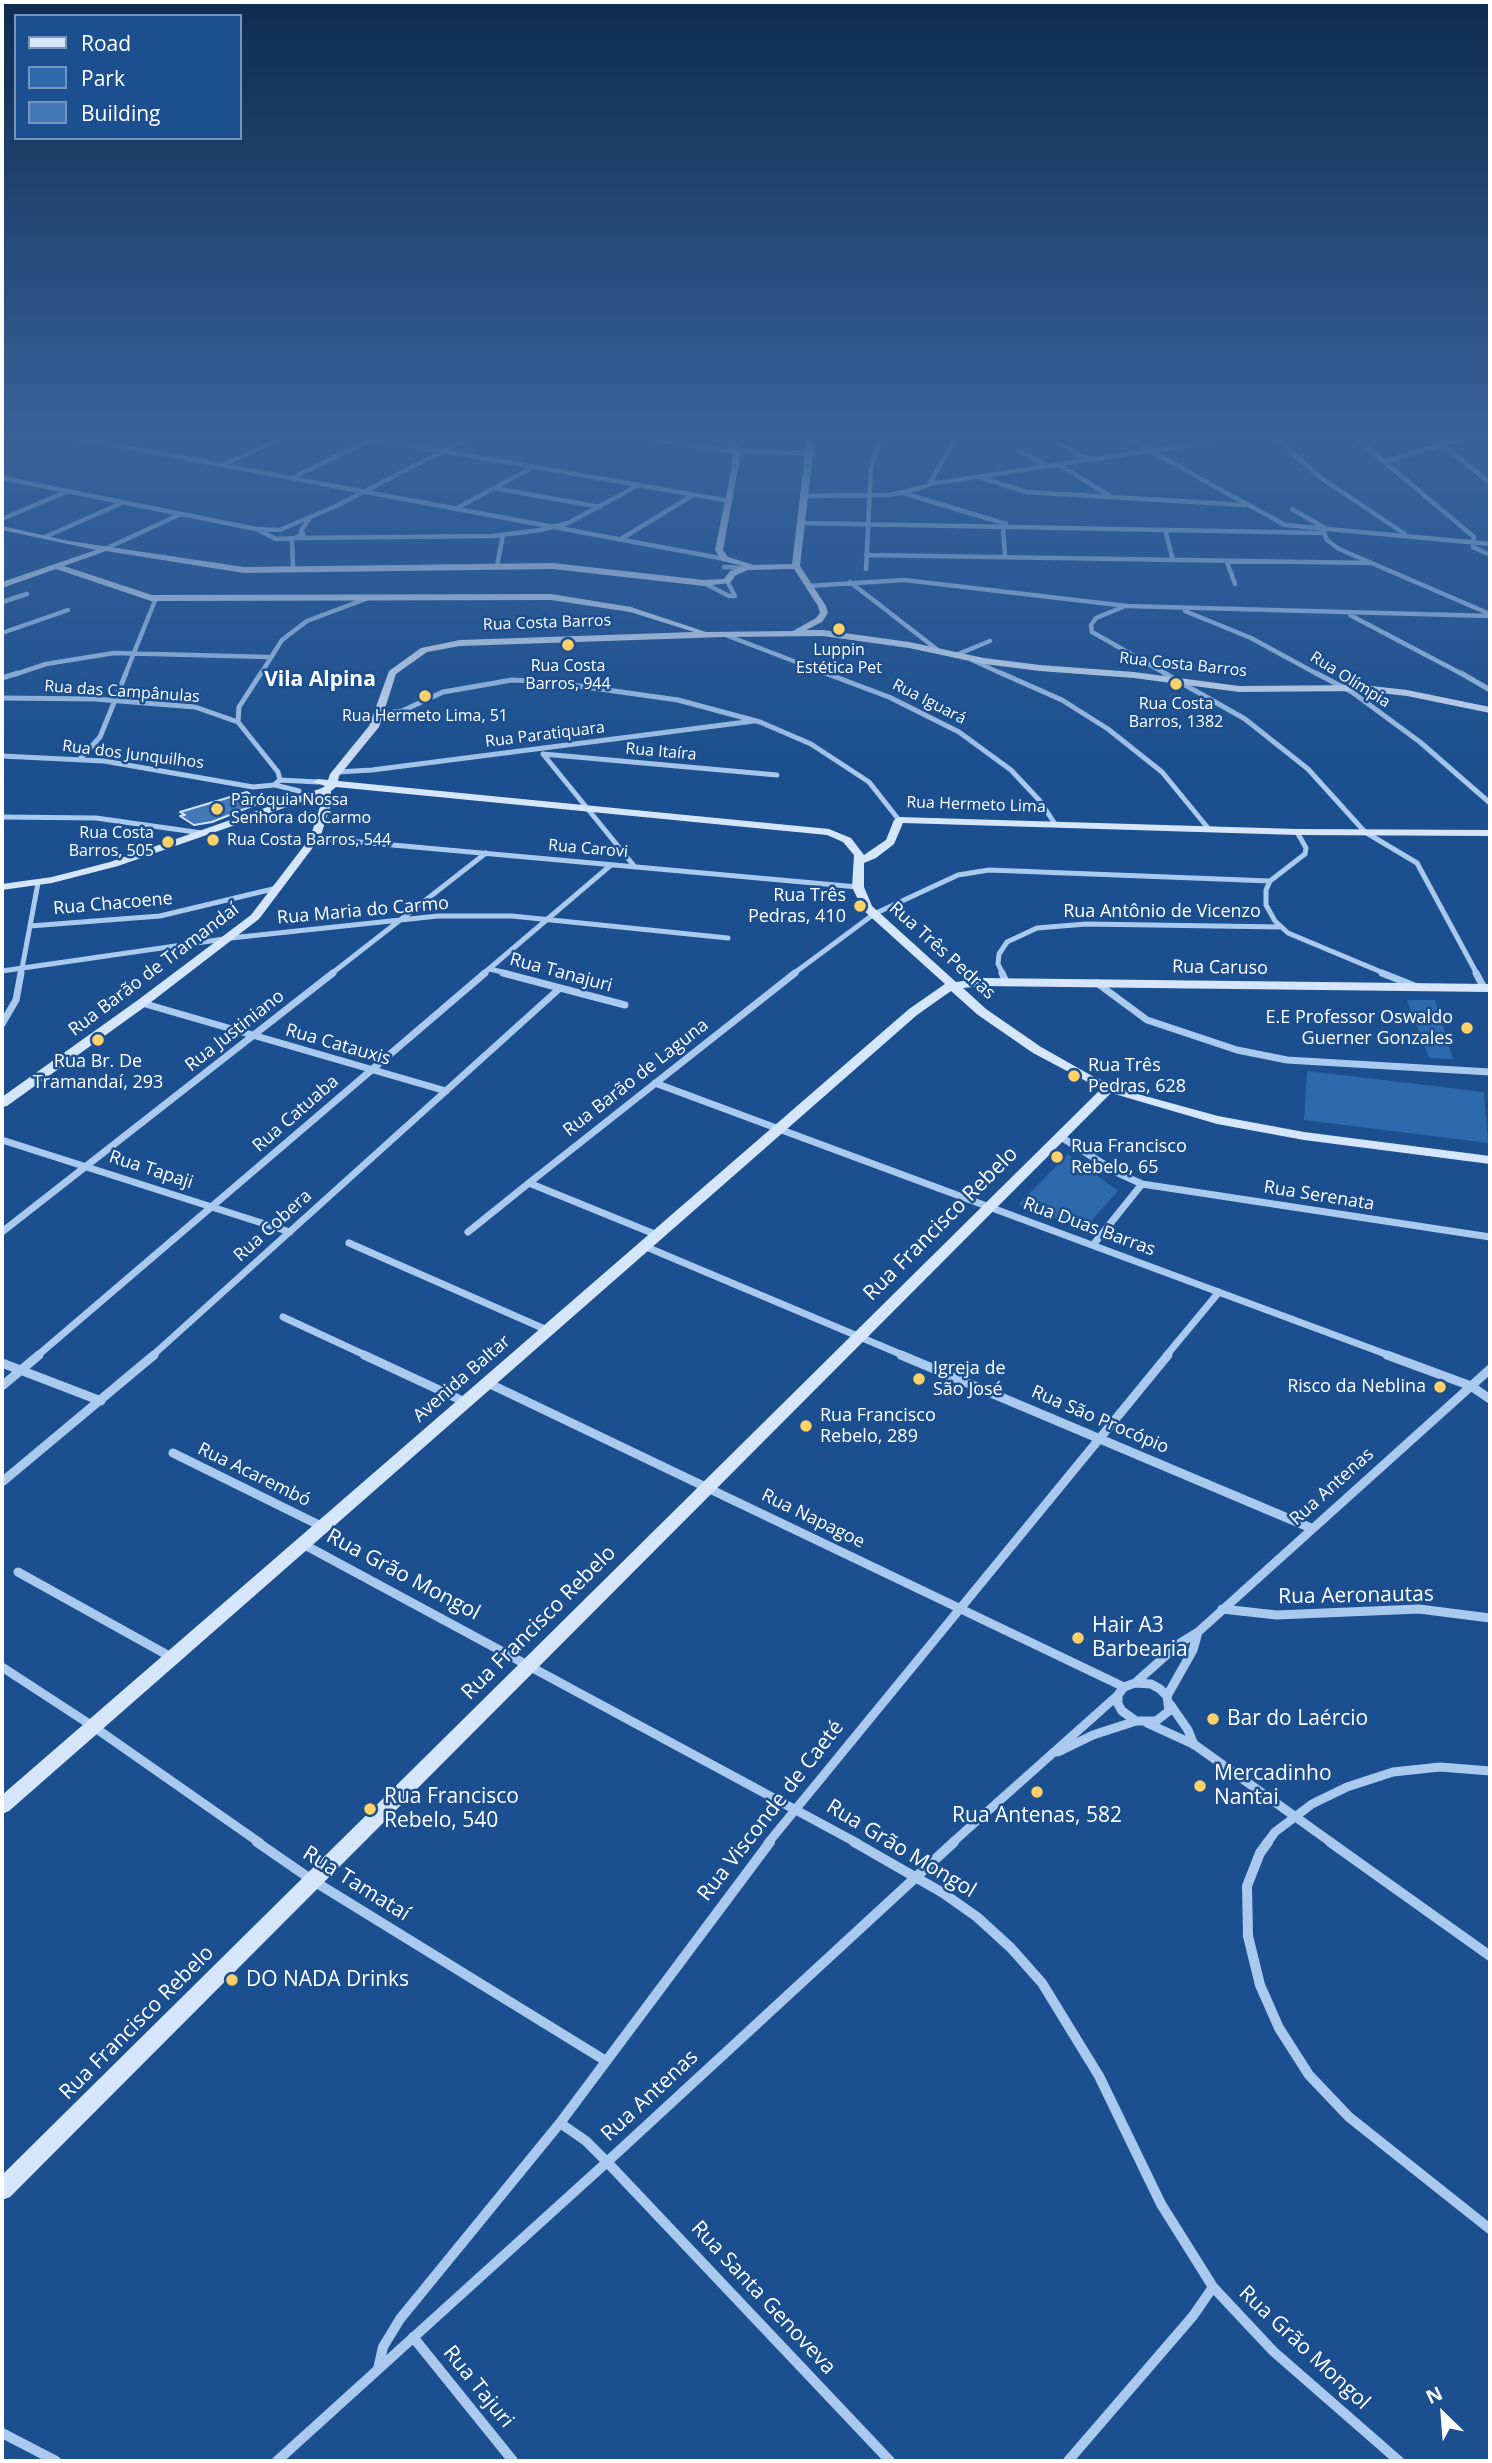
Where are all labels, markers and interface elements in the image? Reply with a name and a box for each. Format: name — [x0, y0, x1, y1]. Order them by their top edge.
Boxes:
legend — [14, 14, 242, 140]
text: Road — [81, 29, 131, 57]
text: Park — [81, 64, 125, 92]
text: Building — [81, 99, 160, 127]
street label: Rua Costa Barros — [483, 611, 611, 635]
marker: Luppin Estética Pet — [831, 621, 847, 637]
marker: Rua Costa Barros, 944 — [560, 637, 576, 653]
place label: Luppin Estética Pet — [796, 640, 882, 678]
street label: Rua Olímpia — [1306, 648, 1394, 712]
street label: Rua Costa Barros — [1118, 649, 1248, 681]
place label: Rua Costa Barros, 944 — [525, 656, 611, 694]
district label: Vila Alpina — [264, 667, 376, 693]
street label: Rua Iguará — [889, 675, 969, 729]
marker: Rua Costa Barros, 1382 — [1168, 676, 1184, 692]
street label: Rua das Campânulas — [44, 677, 200, 707]
marker: Rua Hermeto Lima, 51 — [417, 688, 433, 704]
place label: Rua Costa Barros, 1382 — [1129, 694, 1223, 732]
place label: Rua Hermeto Lima, 51 — [342, 706, 508, 726]
street label: Rua Paratiquara — [484, 718, 606, 752]
street label: Rua dos Junquilhos — [61, 737, 205, 773]
street label: Rua Itaíra — [625, 739, 697, 765]
place label: Paróquia Nossa Senhora do Carmo — [231, 790, 371, 828]
street label: Rua Hermeto Lima — [906, 793, 1046, 817]
marker: Paróquia Nossa Senhora do Carmo — [209, 801, 225, 817]
place label: Rua Costa Barros, 505 — [69, 823, 154, 861]
place label: Rua Costa Barros, 544 — [227, 830, 391, 850]
marker: Rua Costa Barros, 544 — [205, 832, 221, 848]
marker: Rua Costa Barros, 505 — [160, 834, 176, 850]
street label: Rua Carovi — [547, 836, 629, 862]
place label: Rua Três Pedras, 410 — [748, 885, 846, 928]
street label: Rua Chacoene — [52, 888, 174, 920]
street label: Rua Maria do Carmo — [276, 893, 450, 929]
marker: Rua Três Pedras, 410 — [852, 898, 868, 914]
street label: Rua Três Pedras — [884, 898, 1000, 1004]
street label: Rua Barão de Tramandaí — [65, 899, 243, 1041]
street label: Rua Antônio de Vicenzo — [1063, 901, 1261, 923]
street label: Rua Tanajuri — [507, 949, 615, 997]
street label: Rua Caruso — [1172, 956, 1268, 980]
street label: Rua Justiniano — [181, 986, 289, 1076]
place label: E.E Professor Oswaldo Guerner Gonzales — [1265, 1007, 1453, 1050]
street label: Rua Barão de Laguna — [559, 1015, 713, 1141]
street label: Rua Catauxis — [283, 1020, 393, 1070]
marker: E.E Professor Oswaldo Guerner Gonzales — [1459, 1020, 1475, 1036]
marker: Rua Br. De Tramandaí, 293 — [90, 1032, 106, 1048]
place label: Rua Br. De Tramandaí, 293 — [33, 1051, 163, 1094]
place label: Rua Três Pedras, 628 — [1088, 1055, 1186, 1098]
marker: Rua Três Pedras, 628 — [1066, 1068, 1082, 1084]
street label: Rua Catuaba — [249, 1071, 343, 1157]
place label: Rua Francisco Rebelo, 65 — [1071, 1136, 1187, 1178]
street label: Rua Francisco Rebelo — [859, 1142, 1023, 1306]
street label: Rua Tapaji — [106, 1146, 196, 1194]
marker: Rua Francisco Rebelo, 65 — [1049, 1149, 1065, 1165]
street label: Rua Serenata — [1262, 1177, 1376, 1215]
street label: Rua Cobera — [230, 1185, 316, 1267]
street label: Rua Duas Barras — [1020, 1193, 1158, 1261]
street label: Avenida Baltar — [409, 1331, 515, 1427]
place label: Igreja de São José — [933, 1358, 1006, 1400]
marker: Igreja de São José — [911, 1371, 927, 1387]
place label: Risco da Neblina — [1287, 1376, 1426, 1398]
marker: Risco da Neblina — [1432, 1379, 1448, 1395]
street label: Rua São Procópio — [1028, 1381, 1172, 1459]
place label: Rua Francisco Rebelo, 289 — [820, 1405, 936, 1448]
marker: Rua Francisco Rebelo, 289 — [798, 1418, 814, 1434]
street label: Rua Acarembó — [194, 1438, 314, 1512]
street label: Rua Antenas — [1286, 1444, 1378, 1530]
street label: Rua Napagoe — [758, 1485, 868, 1553]
street label: Rua Grão Mongol — [322, 1524, 484, 1626]
street label: Rua Francisco Rebelo — [457, 1541, 621, 1705]
street label: Rua Aeronautas — [1278, 1582, 1434, 1610]
place label: Hair A3 Barbearia — [1092, 1613, 1188, 1663]
marker: Hair A3 Barbearia — [1070, 1630, 1086, 1646]
place label: Bar do Laércio — [1227, 1706, 1368, 1732]
marker: Bar do Laércio — [1205, 1711, 1221, 1727]
street label: Rua Visconde de Caeté — [693, 1716, 849, 1906]
place label: Mercadinho Nantai — [1214, 1761, 1332, 1811]
marker: Mercadinho Nantai — [1192, 1778, 1208, 1794]
place label: Rua Francisco Rebelo, 540 — [384, 1784, 519, 1834]
marker: Rua Antenas, 582 — [1029, 1784, 1045, 1800]
street label: Rua Grão Mongol — [822, 1794, 980, 1904]
marker: Rua Francisco Rebelo, 540 — [362, 1801, 378, 1817]
place label: Rua Antenas, 582 — [952, 1803, 1122, 1829]
street label: Rua Tamataí — [298, 1841, 414, 1927]
street label: Rua Francisco Rebelo — [55, 1941, 219, 2105]
place label: DO NADA Drinks — [246, 1967, 409, 1993]
marker: DO NADA Drinks — [224, 1972, 240, 1988]
street label: Rua Antenas — [596, 2045, 704, 2147]
street label: Rua Santa Genoveva — [685, 2216, 841, 2380]
street label: Rua Grão Mongol — [1233, 2281, 1375, 2415]
street label: Rua Tajuri — [437, 2341, 519, 2433]
north arrow — [1408, 2379, 1478, 2449]
text: N — [1422, 2380, 1447, 2410]

